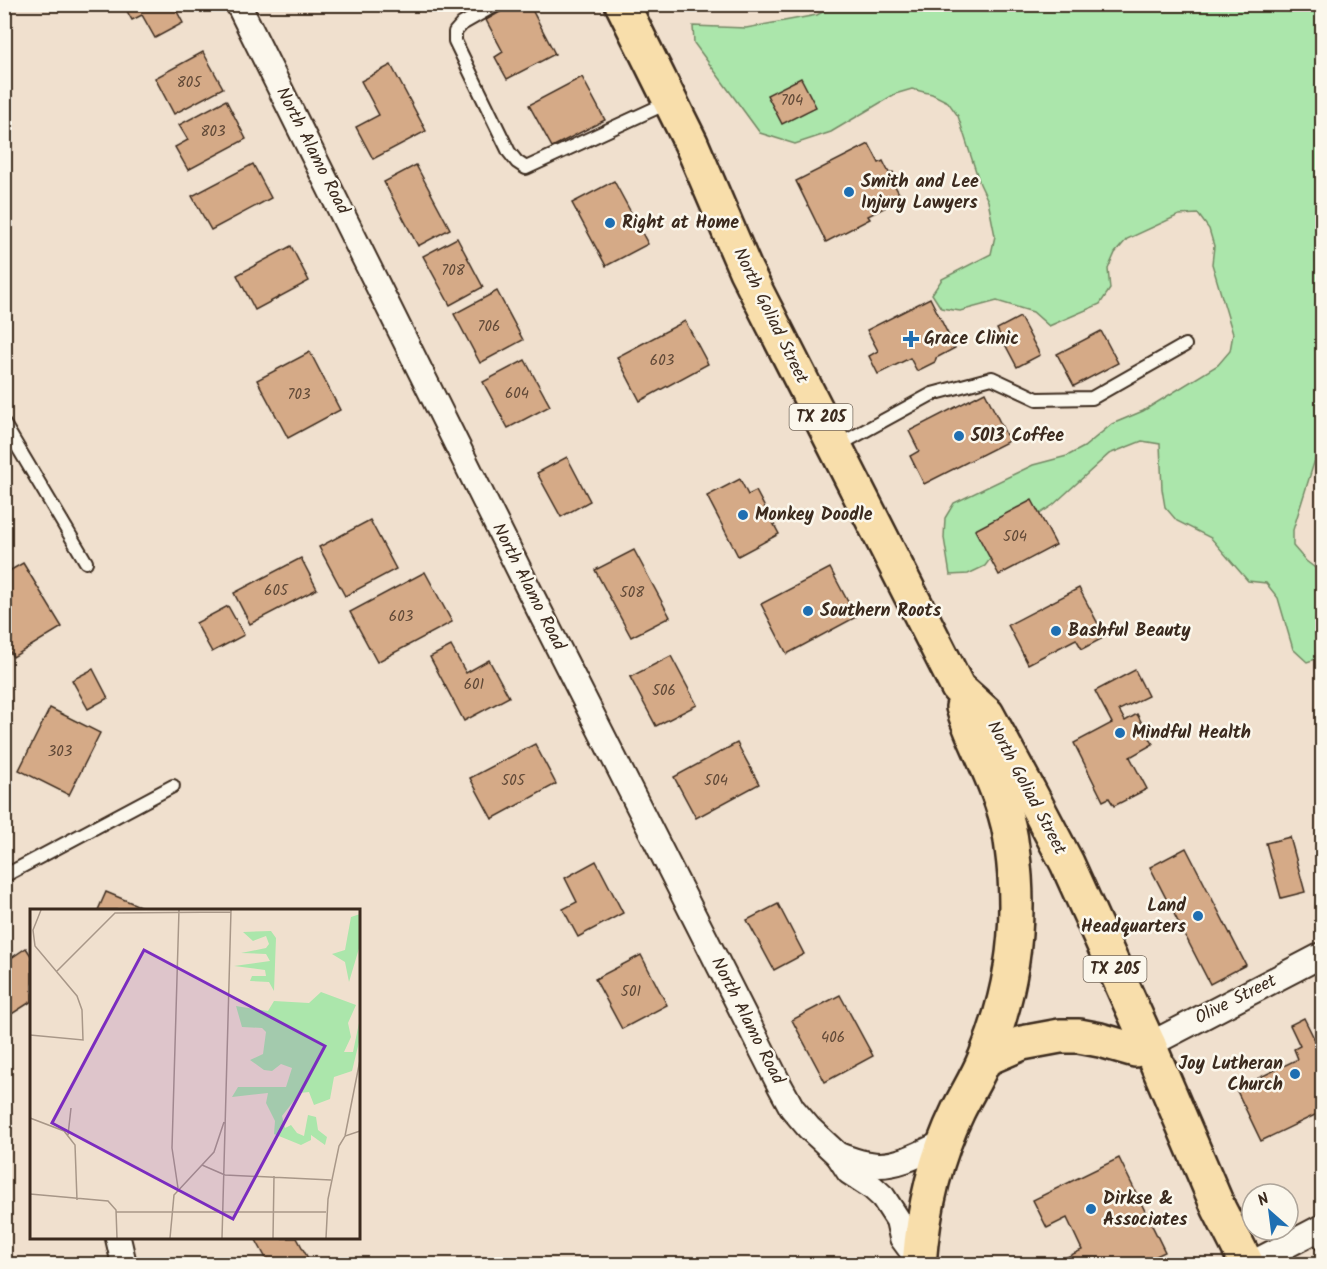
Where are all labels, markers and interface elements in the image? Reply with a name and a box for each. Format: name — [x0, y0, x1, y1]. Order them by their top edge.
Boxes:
house number: 805 — [177, 71, 202, 95]
street label: North Alamo Road — [267, 82, 357, 221]
house number: 704 — [781, 89, 803, 113]
house number: 803 — [200, 120, 226, 144]
place label: Smith and Lee Injury Lawyers — [861, 168, 979, 218]
marker: Smith and Lee Injury Lawyers — [842, 185, 856, 199]
place label: Right at Home — [622, 209, 739, 238]
marker: Right at Home — [603, 216, 617, 230]
street label: North Goliad Street — [724, 243, 816, 390]
house number: 708 — [441, 259, 466, 283]
house number: 706 — [478, 315, 500, 339]
place label: Grace Clinic — [924, 325, 1019, 354]
marker: Grace Clinic — [902, 330, 920, 348]
house number: 603 — [650, 349, 675, 373]
house number: 604 — [505, 382, 529, 406]
house number: 703 — [288, 383, 311, 407]
road number: TX 205 — [790, 404, 852, 430]
place label: 5013 Coffee — [970, 422, 1064, 451]
marker: 5013 Coffee — [952, 429, 966, 443]
place label: Monkey Doodle — [755, 501, 873, 530]
marker: Monkey Doodle — [736, 508, 750, 522]
street label: North Alamo Road — [483, 518, 573, 657]
house number: 504 — [1003, 525, 1027, 549]
house number: 605 — [264, 579, 289, 603]
house number: 508 — [620, 581, 645, 605]
place label: Southern Roots — [820, 597, 942, 626]
marker: Southern Roots — [801, 604, 815, 618]
house number: 603 — [389, 605, 414, 629]
place label: Bashful Beauty — [1068, 617, 1191, 646]
marker: Bashful Beauty — [1049, 624, 1063, 638]
house number: 601 — [464, 673, 485, 697]
house number: 506 — [652, 679, 676, 703]
street label: North Goliad Street — [978, 716, 1074, 861]
place label: Mindful Health — [1132, 719, 1251, 748]
marker: Mindful Health — [1113, 726, 1127, 740]
house number: 303 — [48, 740, 73, 764]
house number: 505 — [501, 769, 526, 793]
house number: 504 — [704, 769, 728, 793]
place label: Land Headquarters — [1081, 892, 1187, 942]
inset map — [30, 909, 360, 1239]
marker: Land Headquarters — [1191, 909, 1205, 923]
street label: North Alamo Road — [702, 952, 792, 1091]
road number: TX 205 — [1084, 956, 1146, 982]
street label: Olive Street — [1190, 967, 1283, 1033]
house number: 501 — [621, 980, 641, 1004]
house number: 406 — [821, 1026, 845, 1050]
place label: Joy Lutheran Church — [1178, 1050, 1283, 1100]
marker: Joy Lutheran Church — [1288, 1067, 1302, 1081]
north arrow — [1240, 1182, 1300, 1242]
place label: Dirkse & Associates — [1103, 1185, 1188, 1235]
text: N — [1253, 1187, 1274, 1213]
marker: Dirkse & Associates — [1084, 1202, 1098, 1216]

